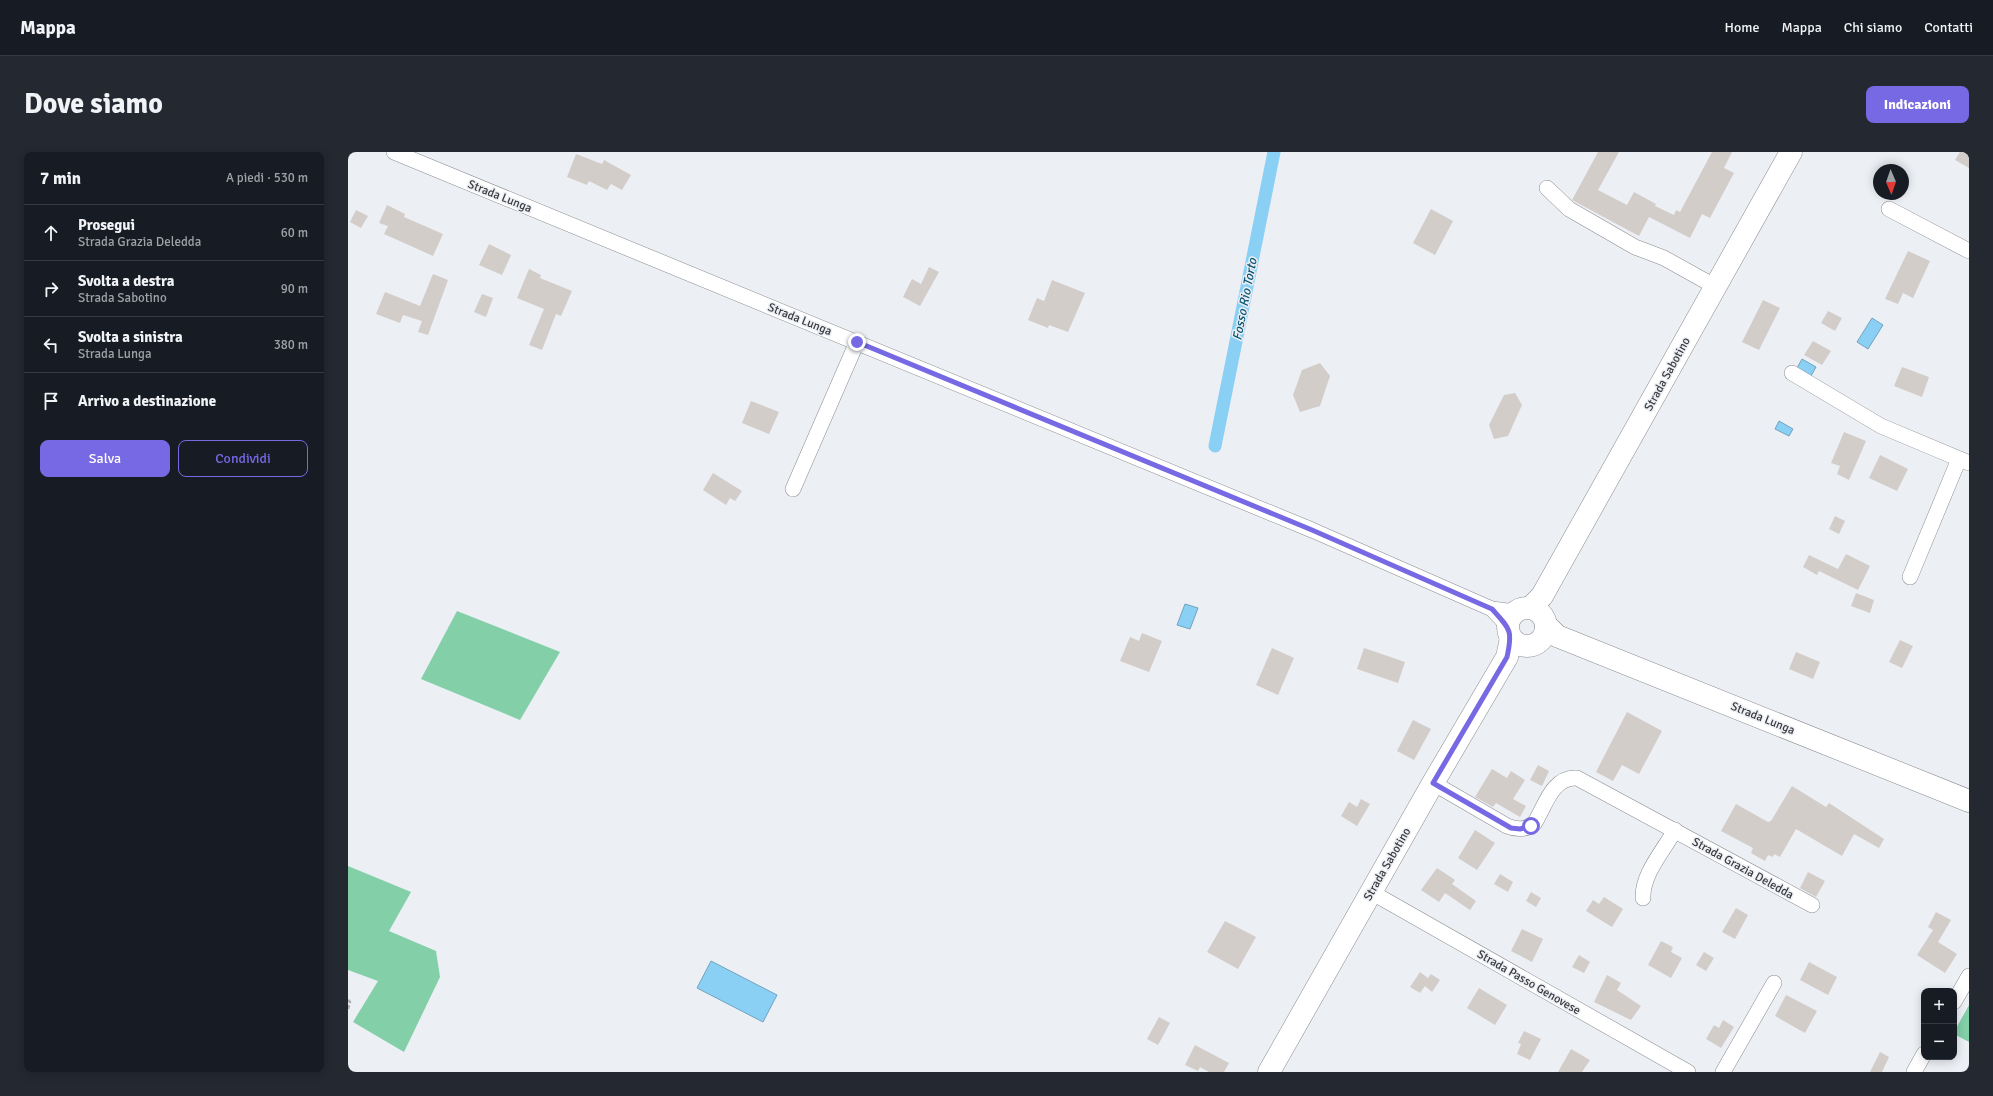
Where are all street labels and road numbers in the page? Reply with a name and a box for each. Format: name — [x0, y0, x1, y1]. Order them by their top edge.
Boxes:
street label: Strada Lunga — [466, 177, 534, 216]
street label: Strada Lunga — [766, 300, 834, 339]
street label: Strada Sabotino — [1641, 335, 1694, 414]
street label: Strada Lunga — [1729, 699, 1797, 738]
street label: Strada Sabotino — [1360, 825, 1414, 903]
street label: Strada Grazia Deledda — [1689, 834, 1796, 903]
street label: Strada Passo Genovese — [1474, 947, 1583, 1018]

